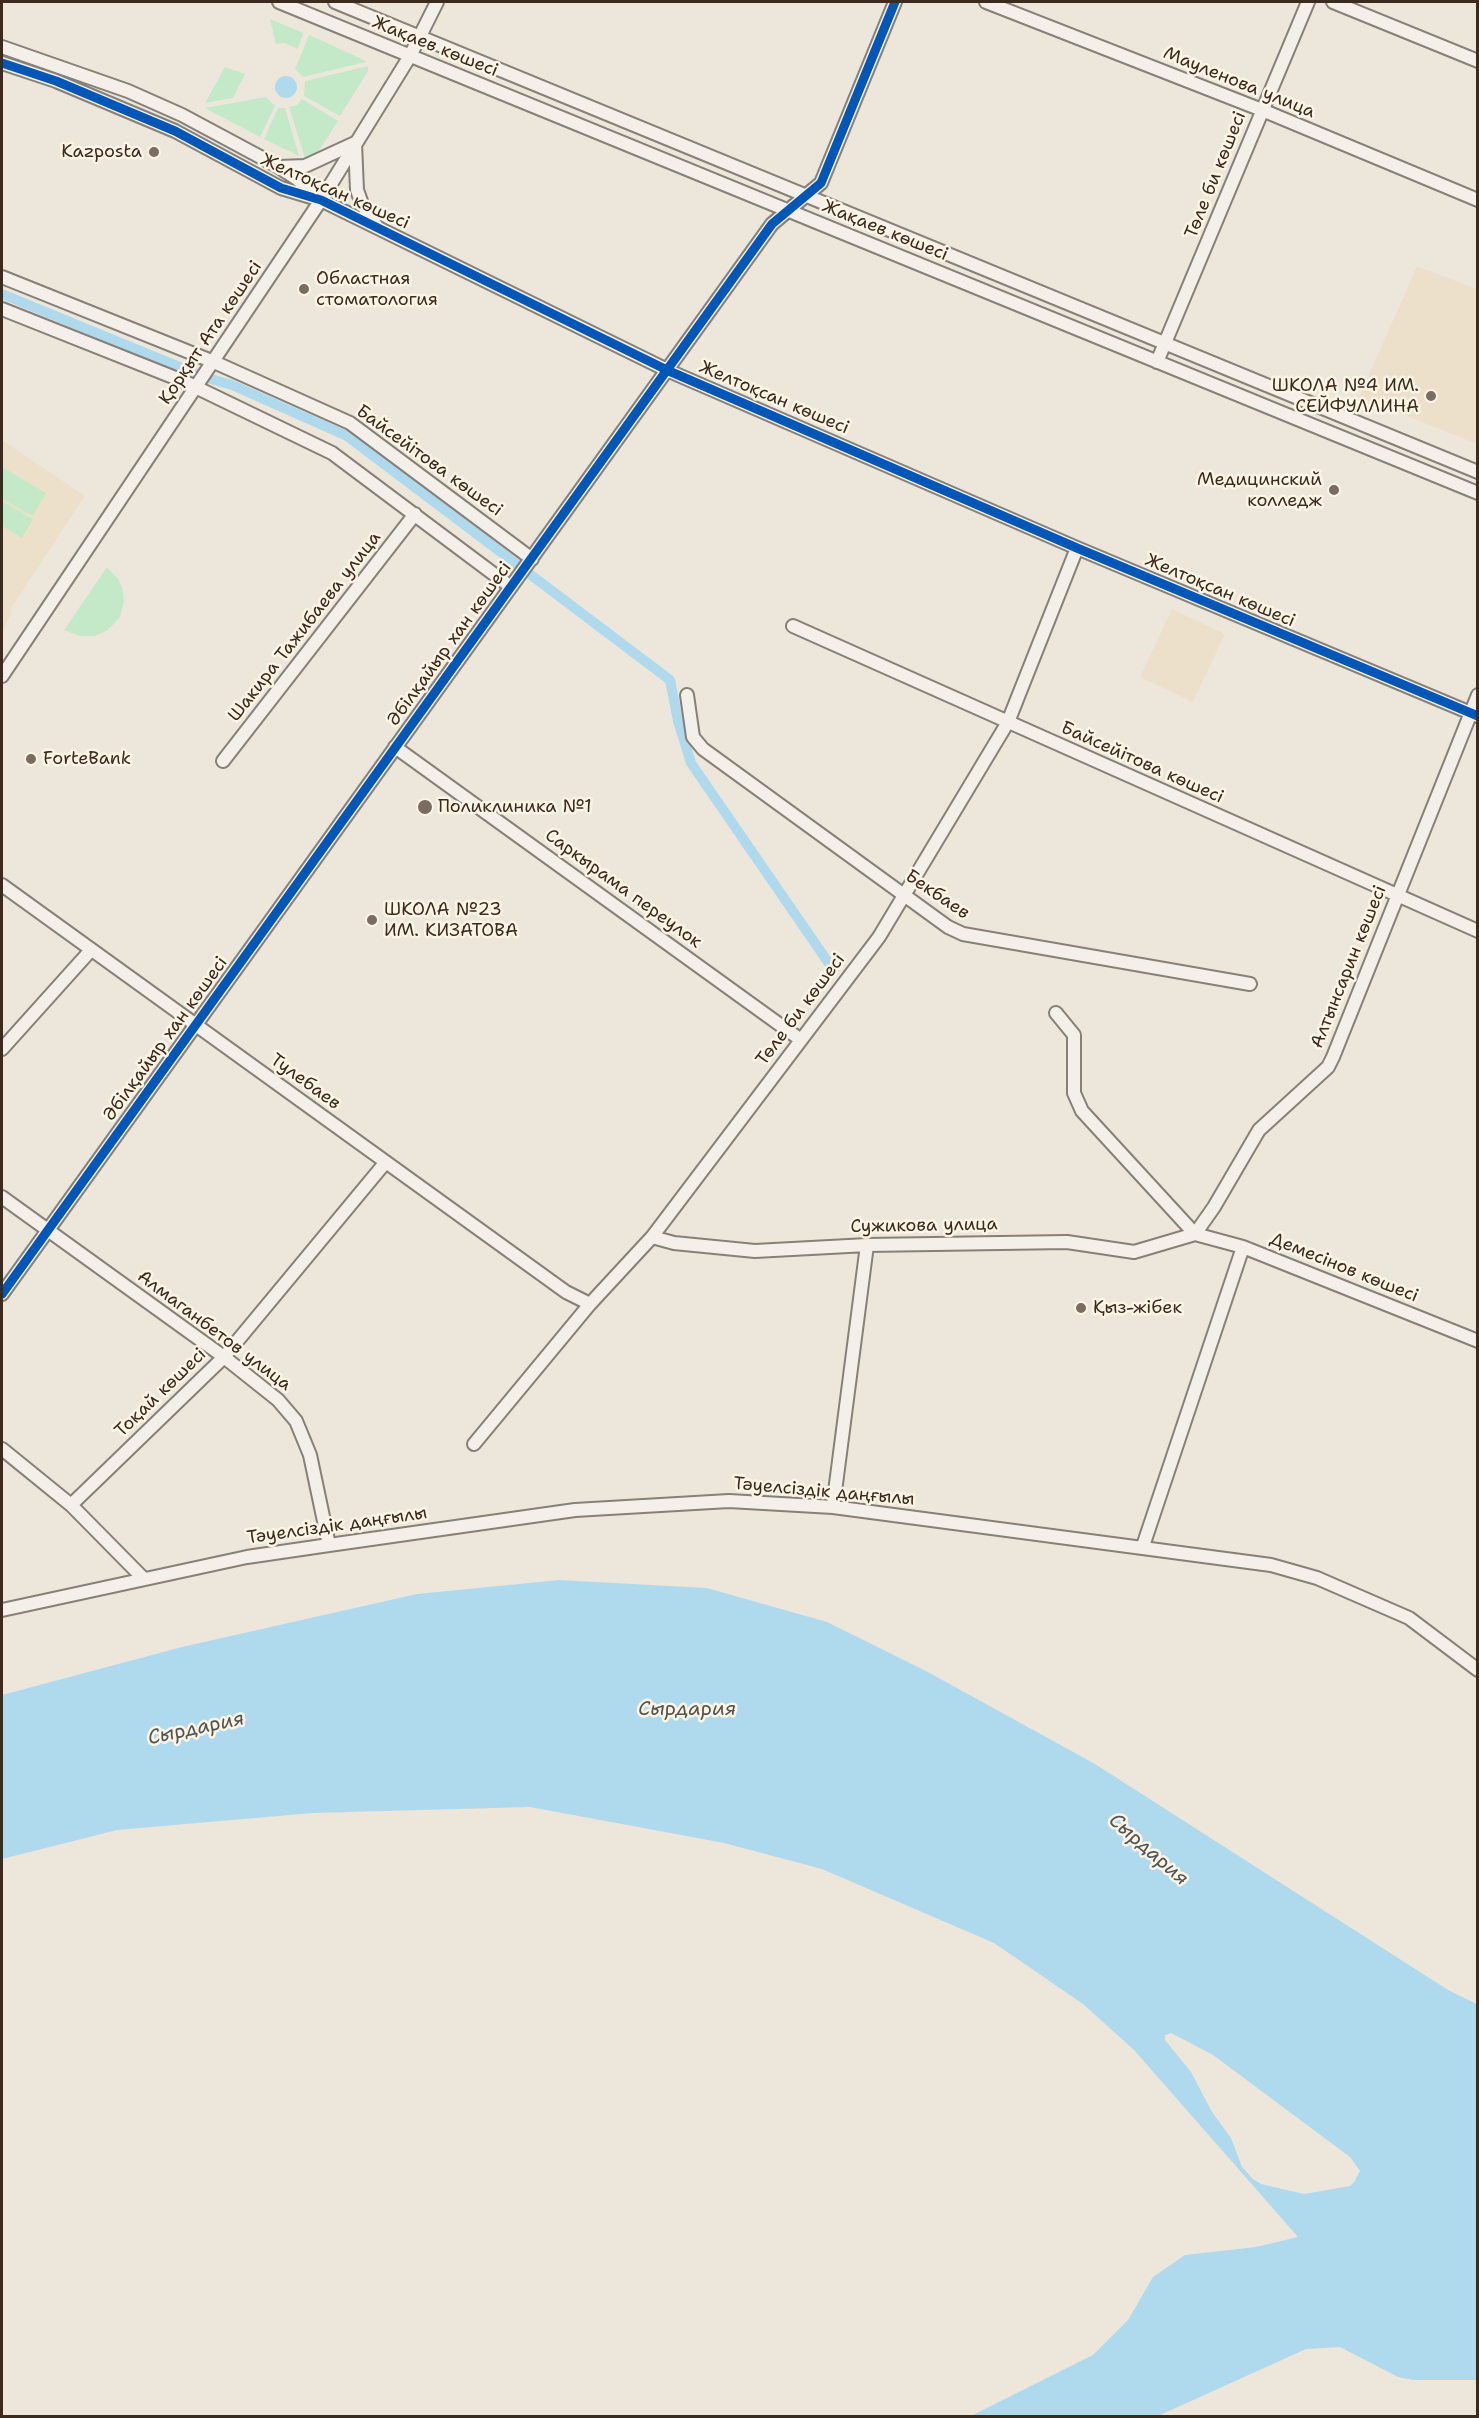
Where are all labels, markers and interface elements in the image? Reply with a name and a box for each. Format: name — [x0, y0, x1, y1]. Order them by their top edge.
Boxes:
street label: Жақаев көшесі — [369, 12, 501, 82]
street label: Мауленова улица — [1160, 43, 1318, 123]
street label: Төле би көшесі — [1181, 109, 1251, 241]
place label: Kazposta — [61, 141, 142, 163]
marker: Kazposta — [147, 145, 161, 159]
street label: Желтоқсан көшесі — [257, 149, 413, 235]
street label: Жақаев көшесі — [819, 196, 951, 266]
street label: Қорқыт Ата көшесі — [155, 257, 267, 409]
place label: Областная стоматология — [316, 268, 438, 310]
marker: Областная стоматология — [297, 282, 311, 296]
street label: Желтоқсан көшесі — [696, 357, 852, 439]
place label: ШКОЛА №4 ИМ. СЕЙФУЛЛИНА — [1272, 375, 1419, 418]
marker: ШКОЛА №4 ИМ. СЕЙФУЛЛИНА — [1424, 389, 1438, 403]
street label: Байсейітова көшесі — [352, 401, 506, 521]
place label: Медицинский колледж — [1197, 469, 1322, 512]
marker: Медицинский колледж — [1327, 483, 1341, 497]
street label: Шакира Тажибаева улица — [224, 528, 386, 726]
street label: Желтоқсан көшесі — [1142, 550, 1298, 632]
street label: Әбілқайыр хан көшесі — [383, 558, 517, 730]
street label: Байсейітова көшесі — [1057, 717, 1227, 809]
place label: ForteBank — [43, 748, 131, 770]
marker: ForteBank — [24, 752, 38, 766]
place label: Поликлиника №1 — [438, 796, 592, 818]
marker: Поликлиника №1 — [416, 798, 434, 816]
street label: Саркырама переулок — [540, 825, 706, 953]
street label: Бекбаев — [901, 866, 973, 924]
street label: Алтынсарин көшесі — [1307, 883, 1391, 1051]
place label: ШКОЛА №23 ИМ. КИЗАТОВА — [384, 899, 518, 942]
marker: ШКОЛА №23 ИМ. КИЗАТОВА — [365, 913, 379, 927]
street label: Төле би көшесі — [752, 950, 850, 1070]
street label: Әбілқайыр хан көшесі — [99, 953, 233, 1125]
street label: Тулебаев — [266, 1049, 344, 1115]
street label: Сужикова улица — [850, 1214, 998, 1238]
street label: Демесінов көшесі — [1267, 1228, 1421, 1308]
street label: Алмаганбетов улица — [133, 1266, 295, 1396]
place label: Қыз-жібек — [1093, 1297, 1182, 1319]
marker: Қыз-жібек — [1074, 1301, 1088, 1315]
street label: Тоқай көшесі — [111, 1344, 211, 1442]
street label: Тәуелсіздік даңғылы — [733, 1473, 915, 1511]
street label: Тәуелсіздік даңғылы — [246, 1503, 428, 1549]
water label: Сырдария — [638, 1698, 736, 1722]
water label: Сырдария — [146, 1707, 246, 1751]
water label: Сырдария — [1103, 1809, 1193, 1891]

